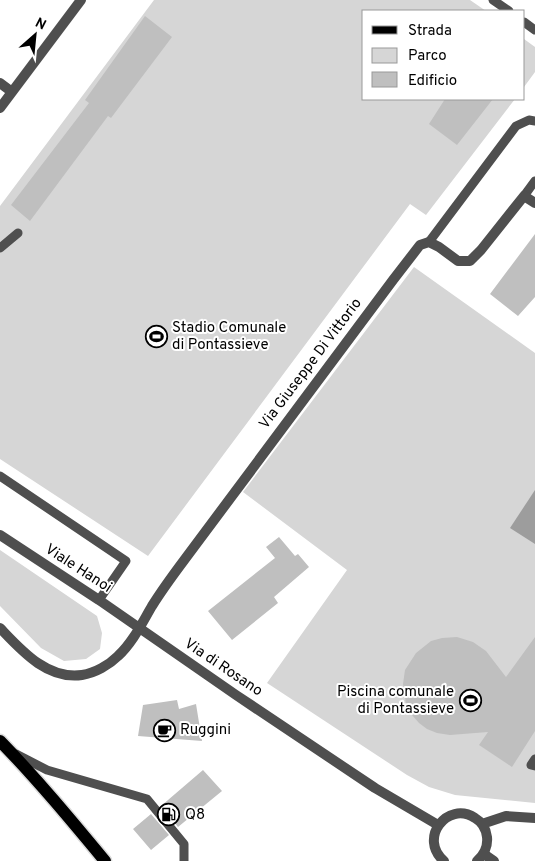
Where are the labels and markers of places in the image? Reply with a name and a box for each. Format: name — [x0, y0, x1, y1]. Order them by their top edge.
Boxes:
place label: Stadio Comunale di Pontassieve — [172, 319, 286, 355]
sports icon: Stadio Comunale di Pontassieve — [144, 325, 168, 349]
place label: Piscina comunale di Pontassieve — [337, 683, 454, 719]
sports icon: Piscina comunale di Pontassieve — [458, 689, 482, 713]
cafe icon: Ruggini — [152, 718, 176, 742]
place label: Ruggini — [180, 721, 231, 740]
fuel station icon: Q8 — [157, 803, 181, 827]
place label: Q8 — [185, 806, 205, 825]

